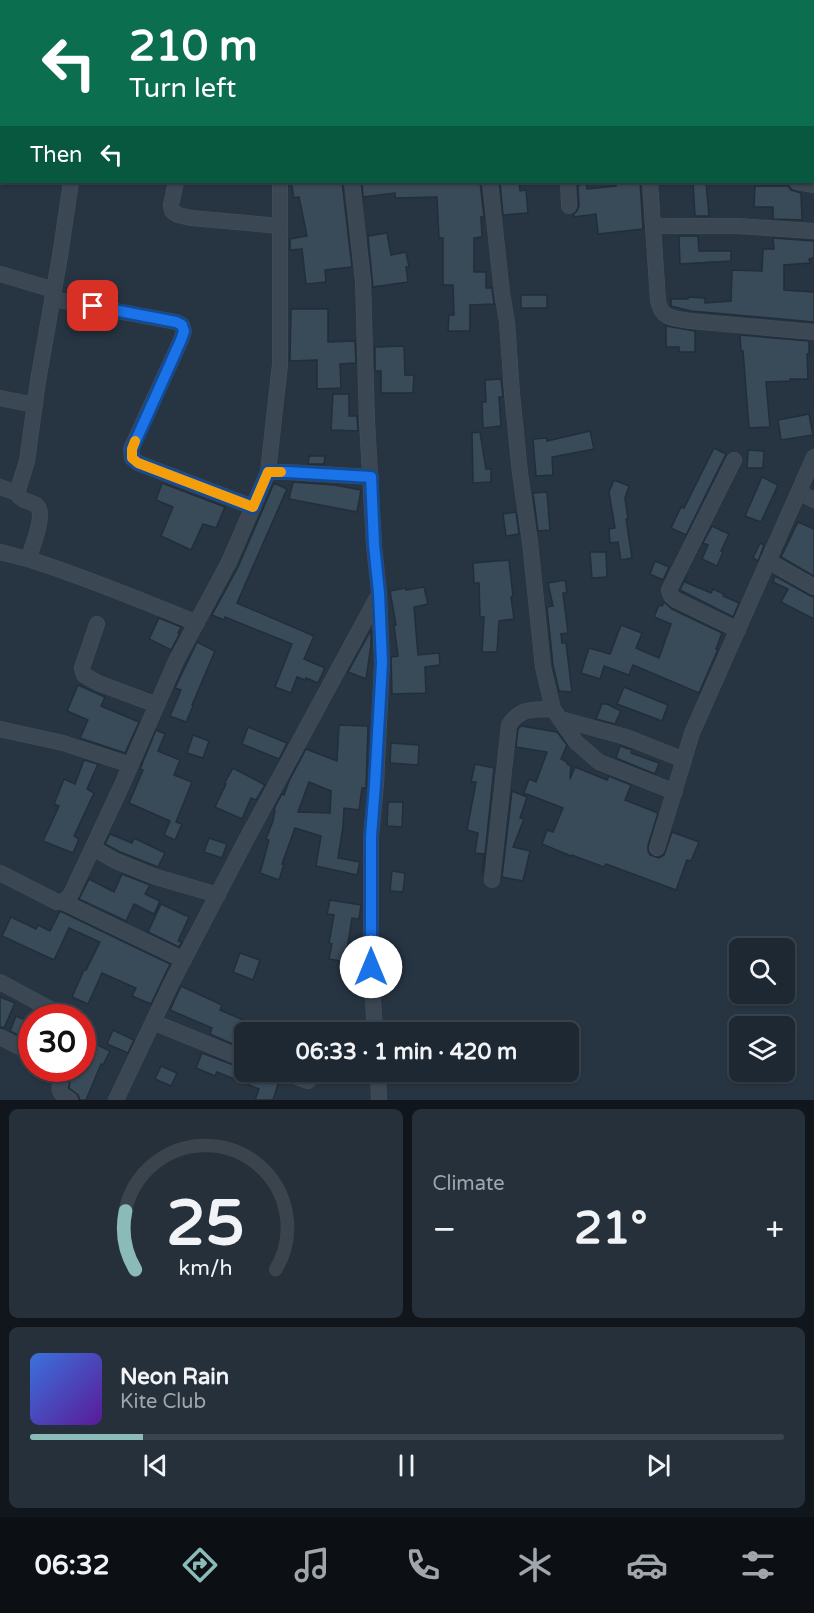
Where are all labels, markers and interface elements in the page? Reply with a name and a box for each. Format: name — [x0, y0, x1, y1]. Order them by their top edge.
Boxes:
text: 210 m — [129, 21, 258, 72]
icon: left — [30, 24, 108, 102]
text: Turn left — [129, 72, 236, 105]
icon: left — [95, 138, 128, 171]
text: Then — [30, 142, 83, 168]
pin — [67, 280, 118, 331]
icon: arrive — [76, 289, 109, 322]
position arrow — [339, 935, 403, 999]
map controls — [729, 938, 795, 1082]
button: search — [729, 938, 795, 1004]
speed limit sign: 30 — [18, 1004, 96, 1082]
button: layers — [729, 1016, 795, 1082]
text: 06:33 · 1 min · 420 m — [296, 1039, 517, 1065]
text: Climate — [433, 1172, 505, 1196]
text: 25 — [167, 1187, 245, 1262]
text: 21° — [574, 1202, 647, 1256]
text: − — [433, 1210, 456, 1249]
text: + — [765, 1210, 784, 1249]
text: km/h — [179, 1256, 233, 1282]
text: Neon Rain — [120, 1364, 229, 1390]
text: Kite Club — [120, 1390, 206, 1414]
icon: previous — [139, 1449, 172, 1482]
icon: pause — [390, 1449, 423, 1482]
icon: next — [642, 1449, 675, 1482]
icon: directions — [179, 1544, 221, 1586]
icon: music — [291, 1544, 333, 1586]
icon: phone — [402, 1544, 444, 1586]
icon: climate — [514, 1544, 556, 1586]
icon: car — [626, 1544, 668, 1586]
icon: filters — [737, 1544, 779, 1586]
text: 06:32 — [35, 1549, 110, 1582]

